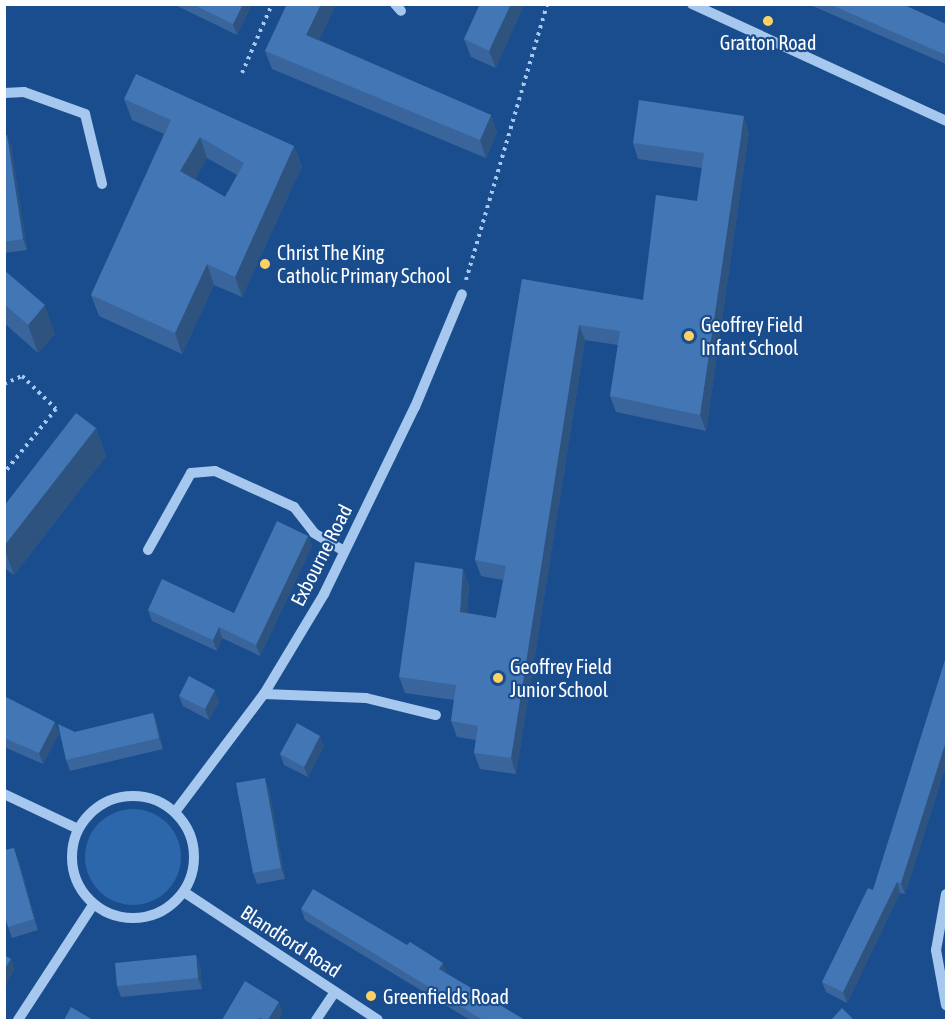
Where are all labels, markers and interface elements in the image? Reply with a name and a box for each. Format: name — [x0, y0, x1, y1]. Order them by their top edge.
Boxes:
marker: Gratton Road — [761, 14, 775, 28]
place label: Gratton Road — [720, 30, 816, 54]
place label: Christ The King Catholic Primary School — [277, 240, 451, 287]
marker: Christ The King Catholic Primary School — [258, 257, 272, 271]
place label: Geoffrey Field Infant School — [701, 312, 803, 359]
marker: Geoffrey Field Infant School — [682, 329, 696, 343]
street label: Exbourne Road — [285, 500, 357, 610]
place label: Geoffrey Field Junior School — [510, 654, 612, 701]
marker: Geoffrey Field Junior School — [491, 671, 505, 685]
street label: Blandford Road — [236, 900, 346, 982]
place label: Greenfields Road — [383, 984, 509, 1008]
marker: Greenfields Road — [364, 989, 378, 1003]

